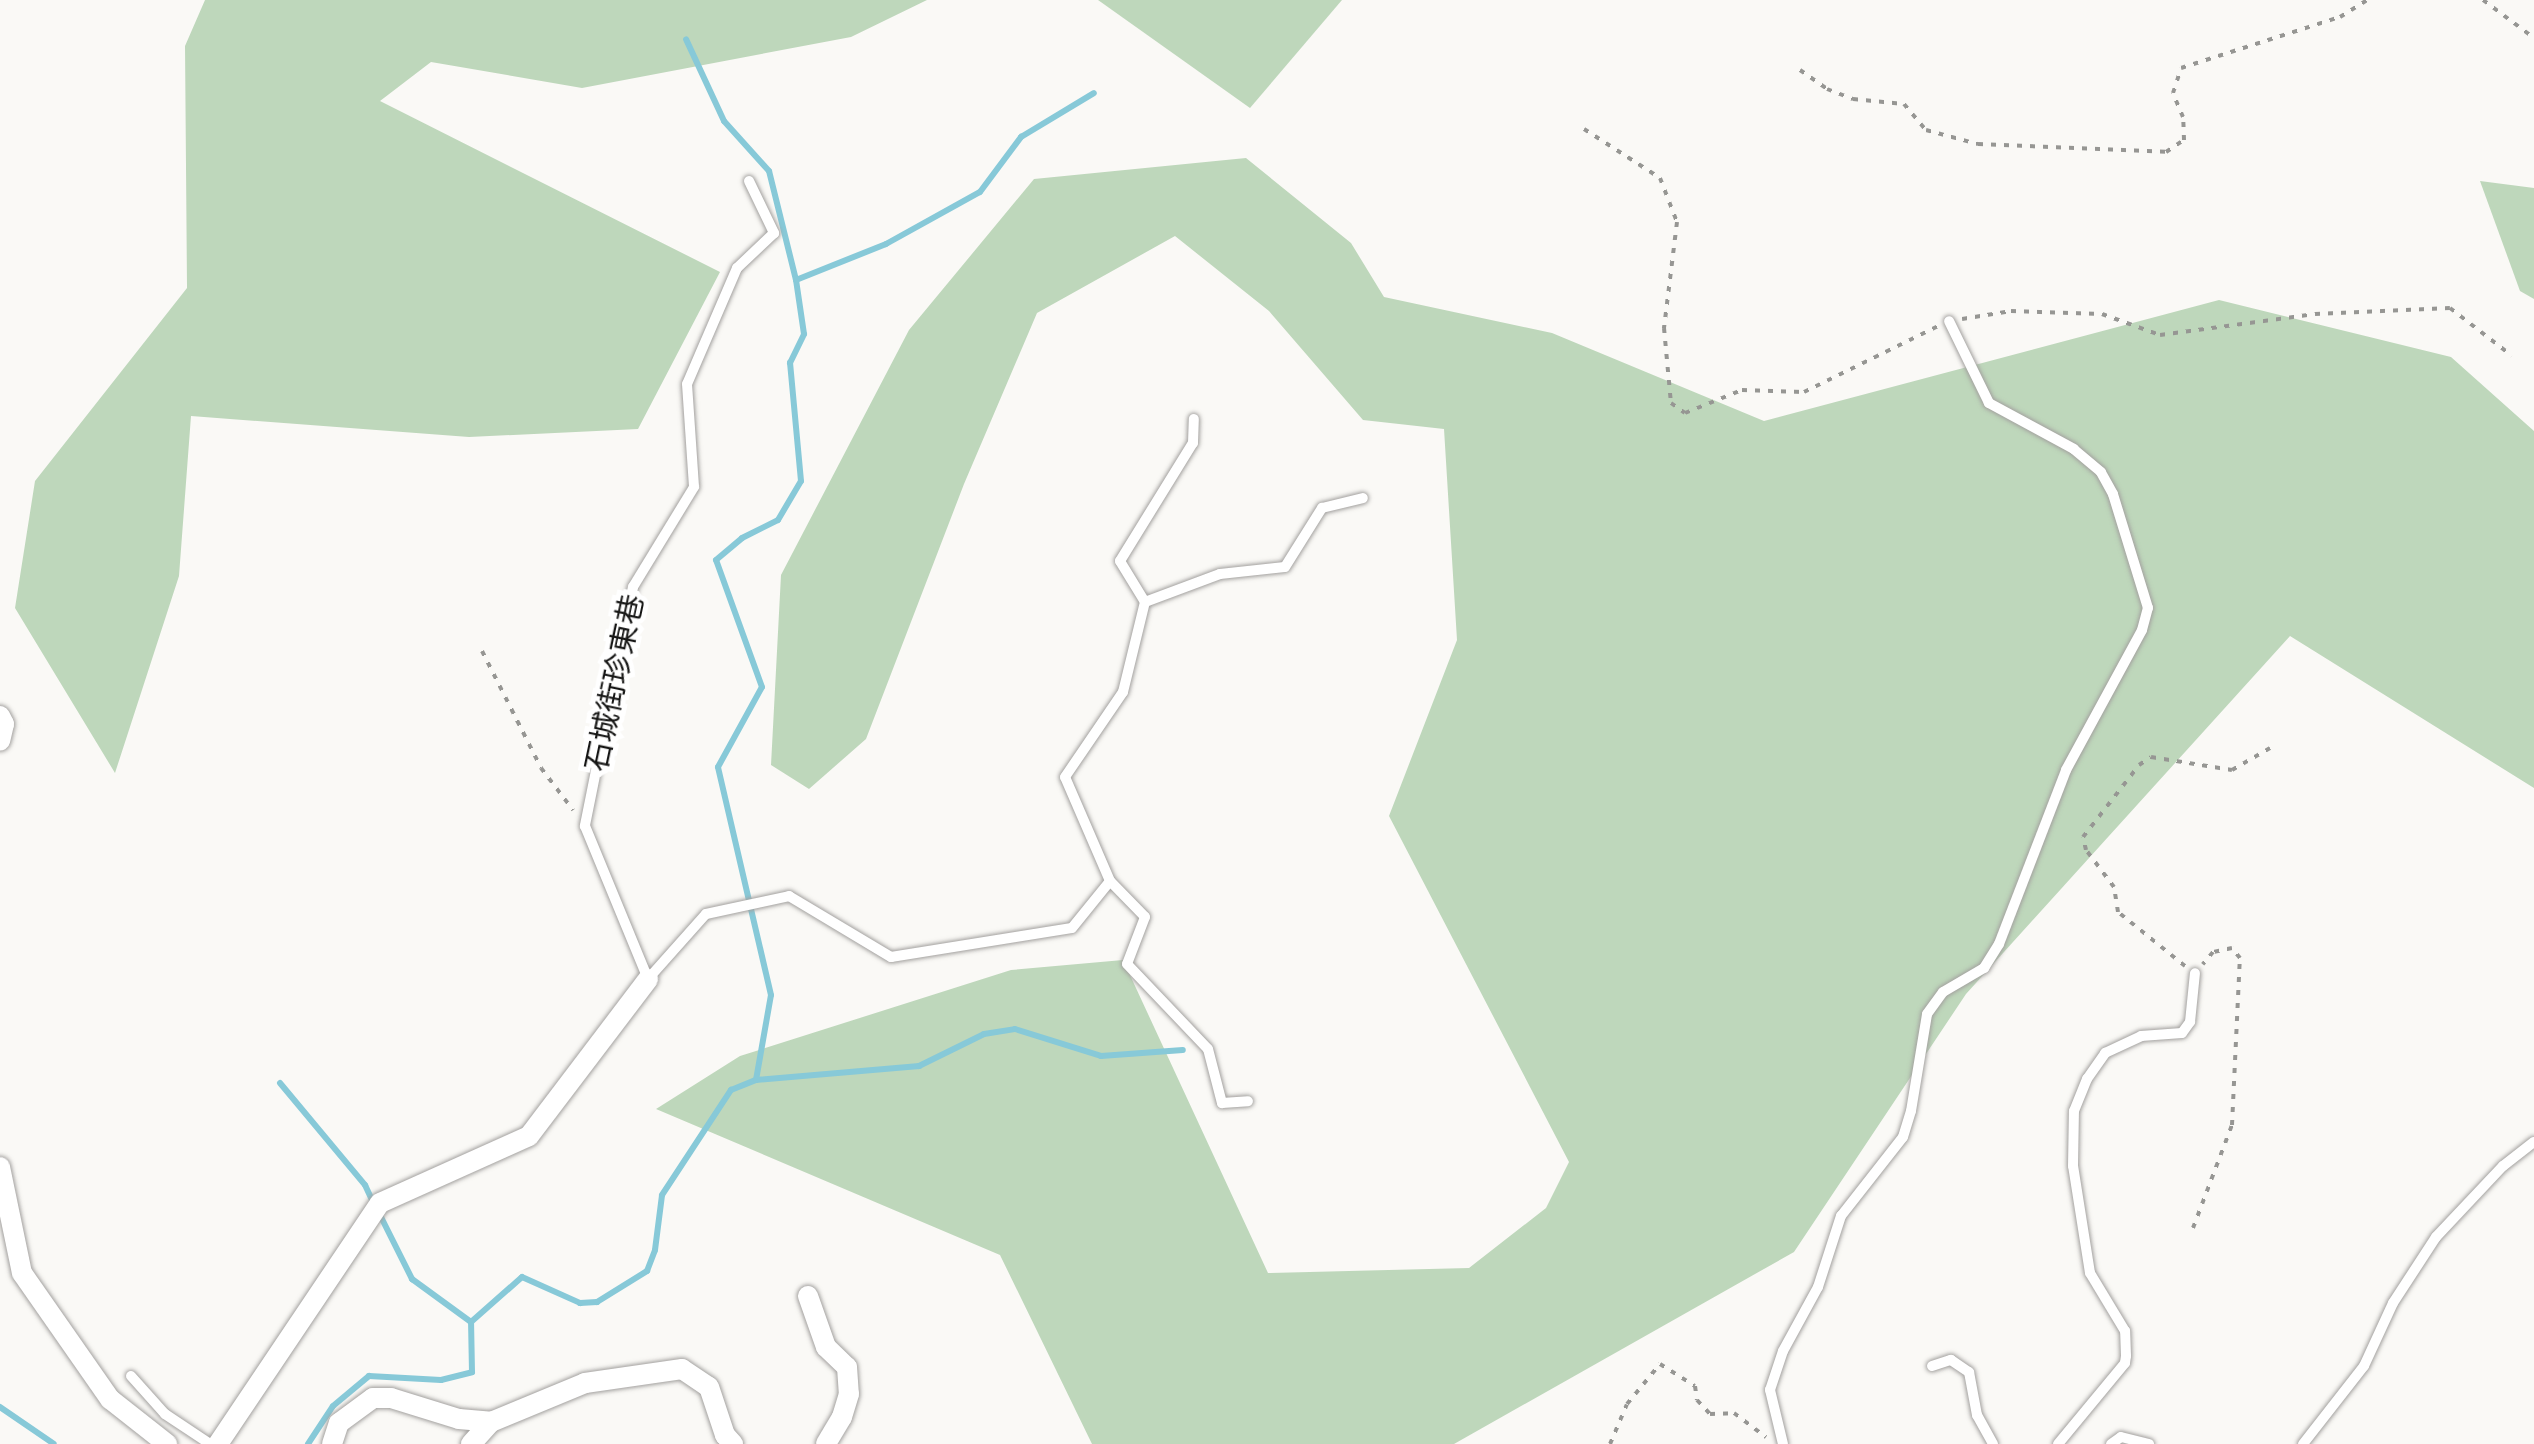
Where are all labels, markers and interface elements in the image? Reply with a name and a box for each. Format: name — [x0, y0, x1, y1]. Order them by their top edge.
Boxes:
street label: 石城街珍東巷 — [579, 591, 651, 775]

